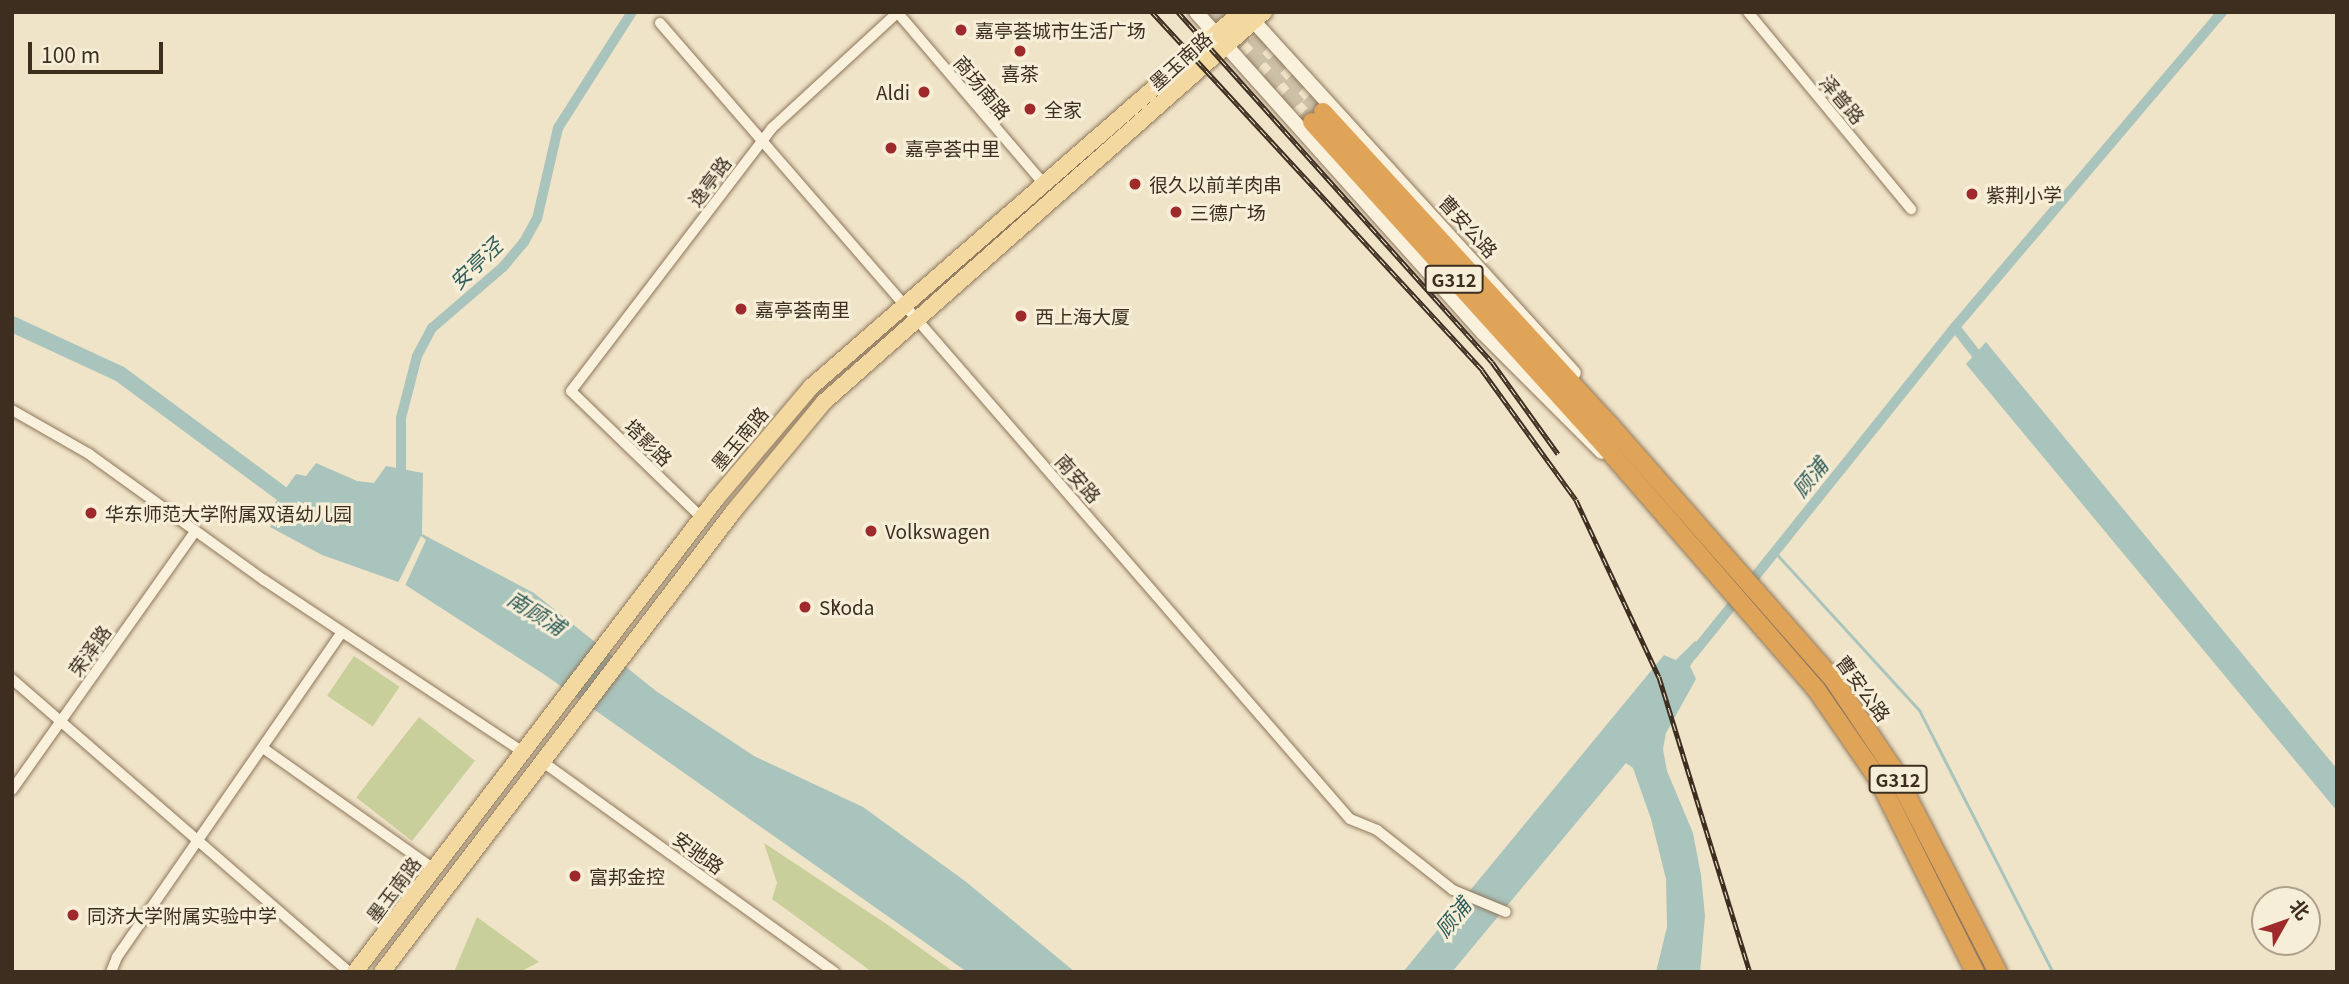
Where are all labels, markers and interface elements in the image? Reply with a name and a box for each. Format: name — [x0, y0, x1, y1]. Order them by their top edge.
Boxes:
place label: 嘉亭荟城市生活广场 — [975, 19, 1146, 41]
marker: 嘉亭荟城市生活广场 — [953, 22, 969, 38]
street label: 墨玉南路 — [1144, 26, 1216, 94]
scale bar — [32, 28, 166, 72]
text: 100 m — [41, 39, 100, 69]
marker: 喜茶 — [1012, 43, 1028, 59]
street label: 商场南路 — [950, 51, 1016, 123]
place label: 喜茶 — [1001, 62, 1039, 84]
street label: 泽普路 — [1816, 70, 1870, 128]
place label: Aldi — [876, 81, 910, 103]
marker: Aldi — [916, 84, 932, 100]
place label: 全家 — [1044, 98, 1082, 120]
marker: 全家 — [1022, 101, 1038, 117]
place label: 嘉亭荟中里 — [905, 137, 1000, 159]
marker: 嘉亭荟中里 — [883, 140, 899, 156]
street label: 逸亭路 — [683, 151, 735, 211]
place label: 很久以前羊肉串 — [1149, 173, 1282, 195]
marker: 很久以前羊肉串 — [1127, 176, 1143, 192]
place label: 紫荆小学 — [1986, 183, 2062, 205]
marker: 紫荆小学 — [1964, 186, 1980, 202]
street label: 曹安公路 — [1435, 190, 1503, 262]
place label: 三德广场 — [1190, 201, 1266, 223]
marker: 三德广场 — [1168, 204, 1184, 220]
water label: 安亭泾 — [444, 232, 506, 294]
road number: G312 — [1424, 264, 1484, 293]
place label: 嘉亭荟南里 — [755, 298, 850, 320]
marker: 嘉亭荟南里 — [733, 301, 749, 317]
place label: 西上海大厦 — [1035, 305, 1130, 327]
marker: 西上海大厦 — [1013, 308, 1029, 324]
street label: 墨玉南路 — [706, 402, 772, 474]
street label: 塔影路 — [621, 414, 677, 470]
street label: 南安路 — [1052, 449, 1106, 507]
water label: 顾浦 — [1786, 453, 1832, 501]
place label: 华东师范大学附属双语幼儿园 — [105, 502, 352, 524]
marker: 华东师范大学附属双语幼儿园 — [83, 505, 99, 521]
place label: Volkswagen — [885, 520, 990, 542]
marker: Volkswagen — [863, 523, 879, 539]
water label: 南顾浦 — [504, 585, 570, 639]
place label: Škoda — [819, 596, 874, 618]
marker: Škoda — [797, 599, 813, 615]
street label: 荣泽路 — [63, 620, 115, 680]
street label: 曹安公路 — [1832, 651, 1896, 725]
road number: G312 — [1868, 764, 1928, 794]
street label: 安驰路 — [669, 826, 729, 878]
street label: 墨玉南路 — [361, 852, 425, 926]
place label: 富邦金控 — [589, 865, 665, 887]
marker: 富邦金控 — [567, 868, 583, 884]
north arrow — [2251, 886, 2321, 956]
text: 北 — [2284, 892, 2317, 924]
water label: 顾浦 — [1429, 893, 1475, 941]
place label: 同济大学附属实验中学 — [87, 904, 277, 926]
marker: 同济大学附属实验中学 — [65, 907, 81, 923]

